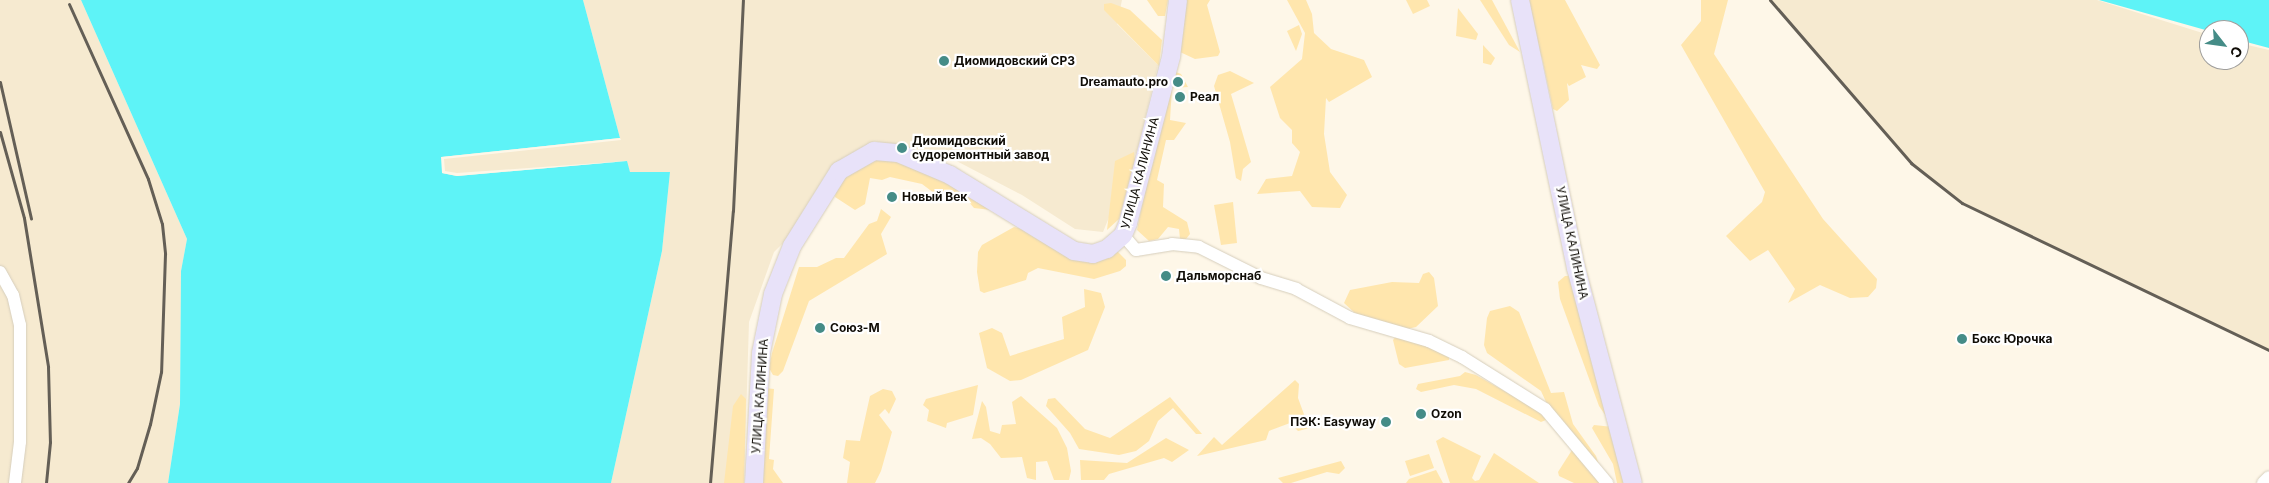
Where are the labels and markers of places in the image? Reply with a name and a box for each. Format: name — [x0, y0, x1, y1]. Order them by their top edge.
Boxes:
place label: Диомидовский СРЗ — [954, 54, 1075, 68]
marker: Диомидовский СРЗ — [938, 55, 950, 67]
place label: Dreamauto.pro — [1080, 75, 1168, 89]
marker: Dreamauto.pro — [1172, 76, 1184, 88]
place label: Реал — [1190, 90, 1219, 104]
marker: Реал — [1174, 91, 1186, 103]
place label: Диомидовский судоремонтный завод — [912, 134, 1049, 162]
marker: Диомидовский судоремонтный завод — [896, 142, 908, 154]
place label: Новый Век — [902, 190, 967, 204]
marker: Новый Век — [886, 191, 898, 203]
place label: Дальморснаб — [1176, 269, 1261, 283]
marker: Дальморснаб — [1160, 270, 1172, 282]
place label: Союз-М — [830, 321, 880, 335]
marker: Союз-М — [814, 322, 826, 334]
place label: Бокс Юрочка — [1972, 332, 2052, 346]
marker: Бокс Юрочка — [1956, 333, 1968, 345]
place label: Ozon — [1431, 407, 1462, 421]
marker: Ozon — [1415, 408, 1427, 420]
place label: ПЭК: Easyway — [1290, 415, 1376, 429]
marker: ПЭК: Easyway — [1380, 416, 1392, 428]

